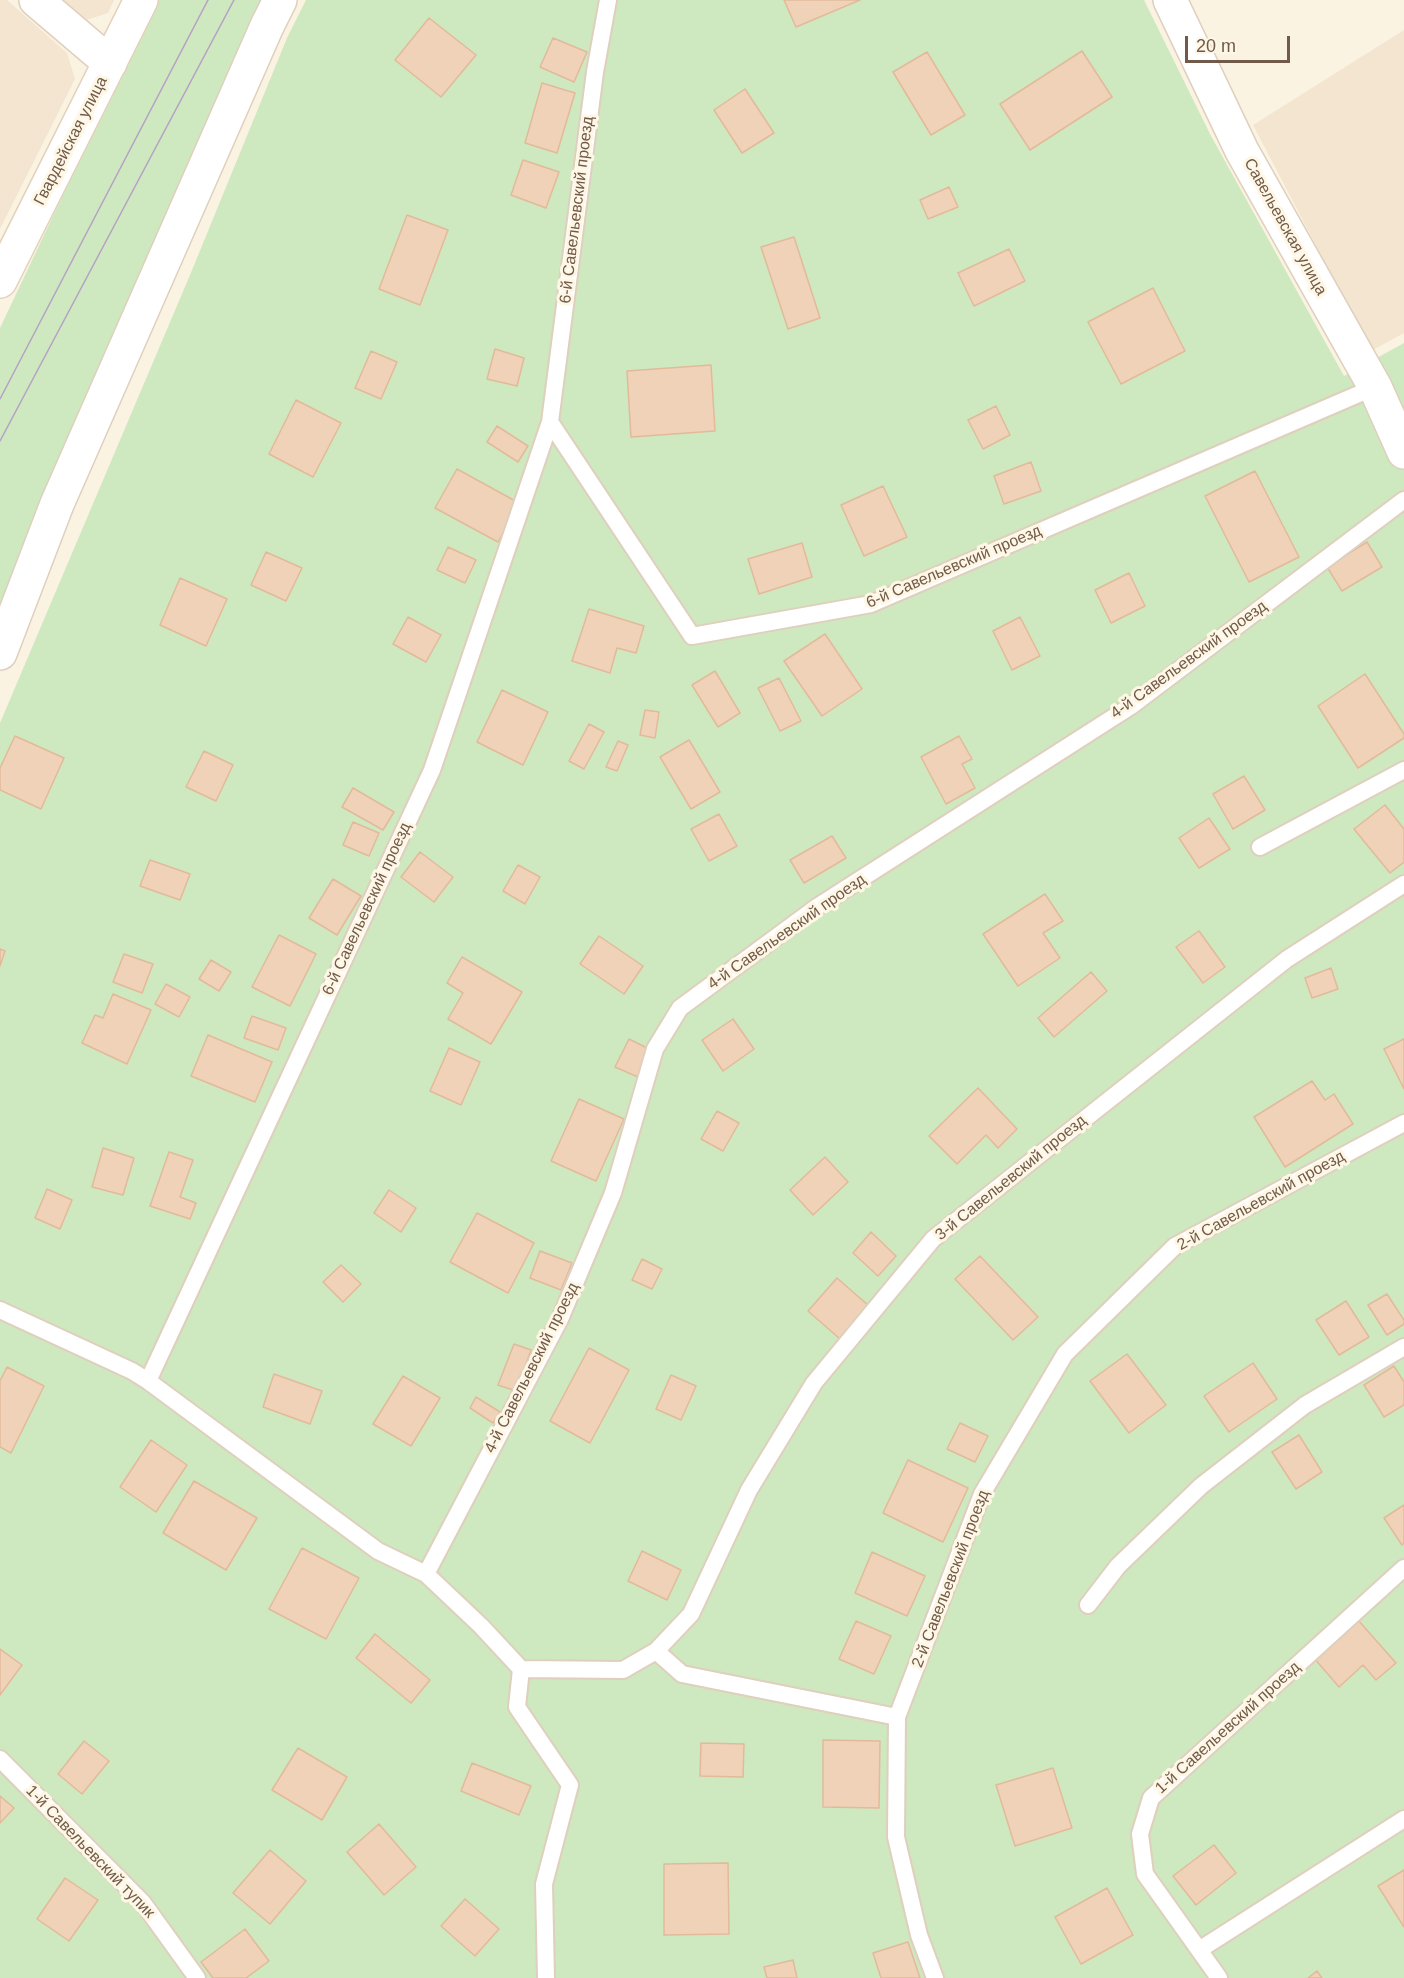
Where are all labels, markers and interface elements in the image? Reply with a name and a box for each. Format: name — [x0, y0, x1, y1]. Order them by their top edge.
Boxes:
scale bar — [1188, 24, 1293, 62]
text: 20 m — [1196, 36, 1236, 56]
street label: Гвардейская улица — [30, 73, 112, 209]
street label: 6-й Савельевский проезд — [556, 115, 598, 305]
street label: Савельевская улица — [1239, 155, 1331, 299]
street label: 6-й Савельевский проезд — [864, 521, 1044, 613]
street label: 4-й Савельевский проезд — [1107, 597, 1271, 723]
street label: 6-й Савельевский проезд — [318, 820, 416, 998]
street label: 4-й Савельевский проезд — [704, 870, 870, 994]
street label: 3-й Савельевский проезд — [932, 1111, 1090, 1245]
street label: 2-й Савельевский проезд — [1174, 1147, 1348, 1255]
street label: 4-й Савельевский проезд — [481, 1280, 583, 1456]
street label: 2-й Савельевский проезд — [908, 1488, 994, 1670]
street label: 1-й Савельевский проезд — [1152, 1658, 1304, 1798]
street label: 1-й Савельевский тупик — [22, 1782, 158, 1922]

